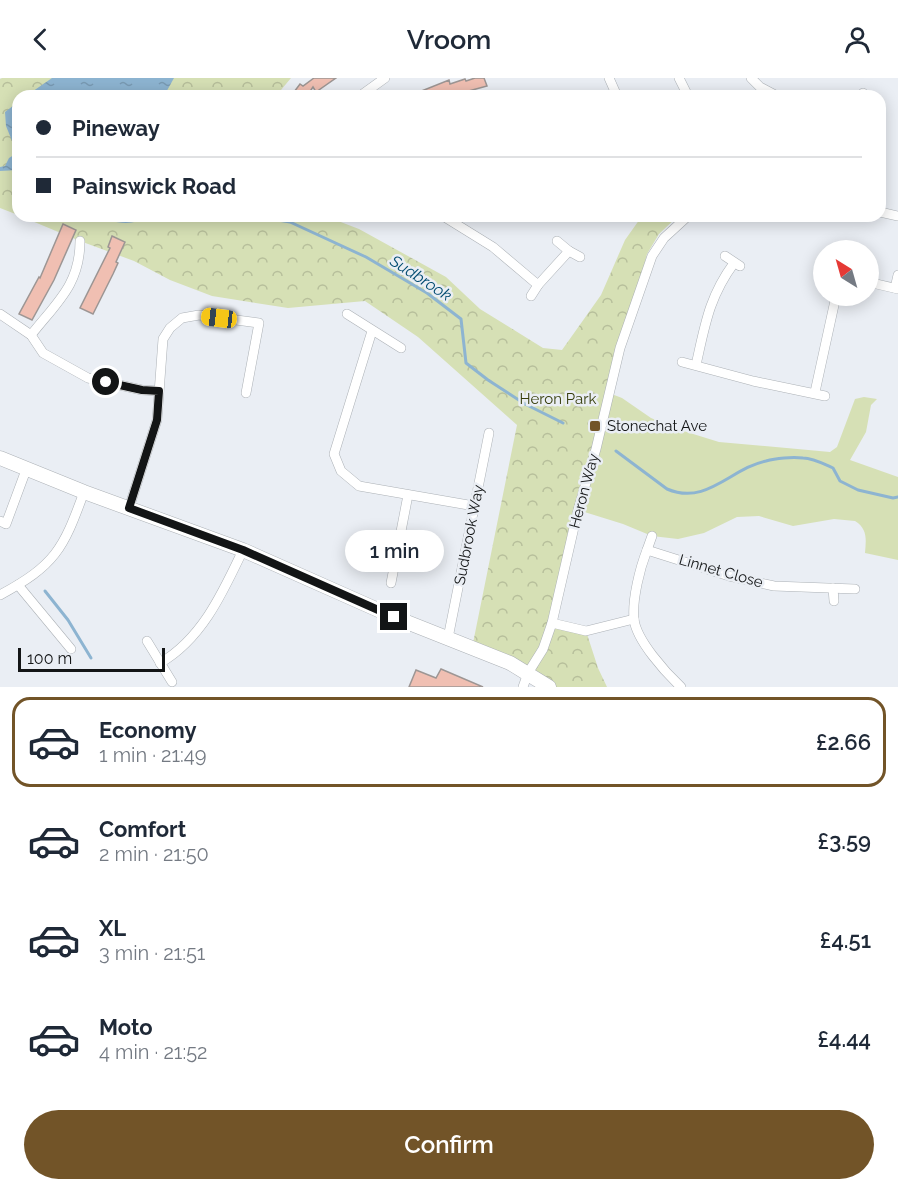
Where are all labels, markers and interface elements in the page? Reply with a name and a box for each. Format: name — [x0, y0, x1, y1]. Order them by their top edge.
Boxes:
icon: back — [24, 23, 57, 56]
icon: person — [841, 23, 874, 56]
text: Vroom — [407, 24, 491, 55]
text: Pineway — [72, 115, 160, 141]
text: Painswick Road — [72, 173, 236, 199]
north arrow — [813, 240, 879, 306]
map controls — [813, 240, 879, 306]
water label: Sudbrook — [386, 251, 456, 305]
car — [200, 307, 238, 329]
route start — [92, 368, 119, 395]
park label: Heron Park — [520, 390, 596, 408]
place label: Stonechat Ave — [607, 417, 707, 435]
marker: Stonechat Ave — [588, 419, 602, 433]
street label: Heron Way — [565, 452, 603, 530]
street label: Sudbrook Way — [450, 483, 488, 587]
callout: 1 min — [344, 530, 444, 572]
text: 1 min — [370, 539, 419, 563]
street label: Linnet Close — [677, 550, 765, 592]
route end — [380, 603, 407, 630]
scale bar — [18, 645, 165, 672]
text: 100 m — [27, 649, 72, 668]
icon: car — [27, 715, 81, 769]
text: Economy — [99, 717, 197, 743]
text: £2.66 — [816, 729, 871, 755]
text: 1 min · 21:49 — [99, 743, 206, 767]
icon: car — [27, 814, 81, 868]
text: Comfort — [99, 816, 186, 842]
text: £3.59 — [818, 828, 871, 854]
text: 2 min · 21:50 — [99, 842, 209, 866]
icon: car — [27, 913, 81, 967]
text: XL — [99, 915, 126, 941]
text: £4.51 — [820, 927, 871, 953]
text: 3 min · 21:51 — [99, 941, 205, 965]
icon: car — [27, 1012, 81, 1066]
text: Moto — [99, 1014, 153, 1040]
text: £4.44 — [817, 1026, 871, 1052]
text: 4 min · 21:52 — [99, 1040, 207, 1064]
button: Confirm — [24, 1110, 874, 1179]

